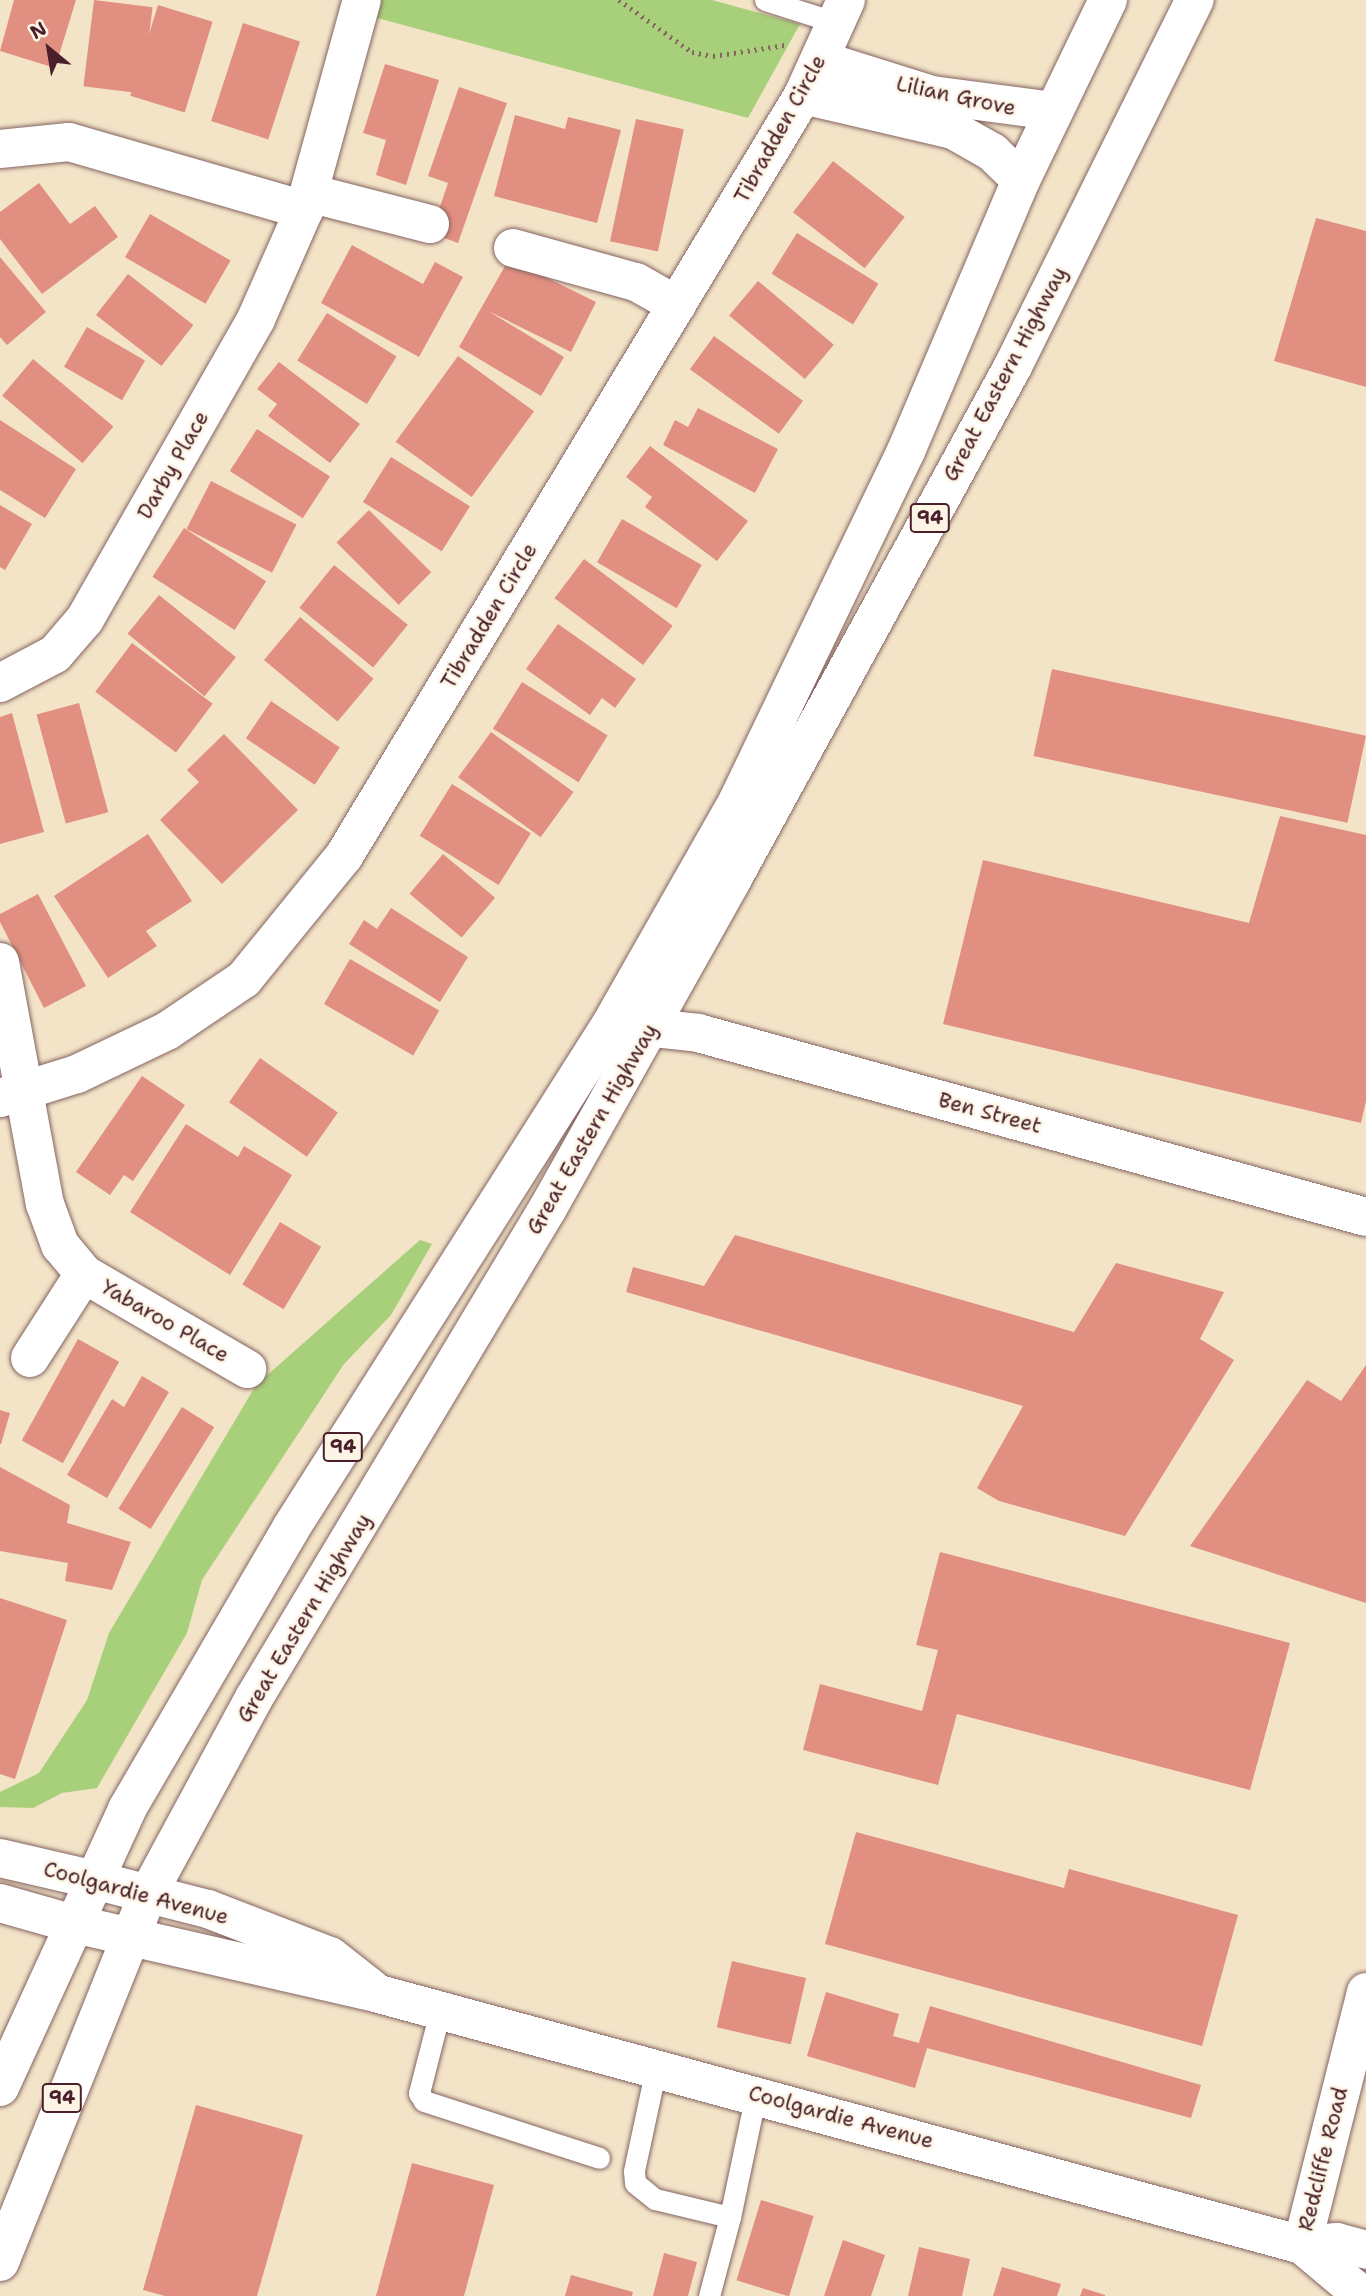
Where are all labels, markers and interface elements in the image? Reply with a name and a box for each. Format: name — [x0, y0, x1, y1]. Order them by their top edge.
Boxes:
north arrow — [14, 14, 84, 84]
text: N — [25, 16, 51, 45]
street label: Tibradden Circle — [729, 51, 831, 207]
street label: Lilian Grove — [894, 71, 1018, 121]
street label: Great Eastern Highway — [938, 262, 1072, 486]
street label: Darby Place — [132, 406, 214, 524]
road number: 94 — [909, 503, 951, 534]
street label: Tibradden Circle — [436, 539, 542, 693]
street label: Great Eastern Highway — [521, 1019, 663, 1239]
street label: Ben Street — [936, 1087, 1044, 1139]
street label: Yabaroo Place — [97, 1274, 233, 1368]
road number: 94 — [322, 1432, 364, 1462]
street label: Great Eastern Highway — [232, 1509, 376, 1727]
street label: Coolgardie Avenue — [41, 1856, 231, 1930]
street label: Coolgardie Avenue — [746, 2080, 936, 2154]
road number: 94 — [41, 2082, 83, 2114]
street label: Redcliffe Road — [1293, 2084, 1353, 2234]

